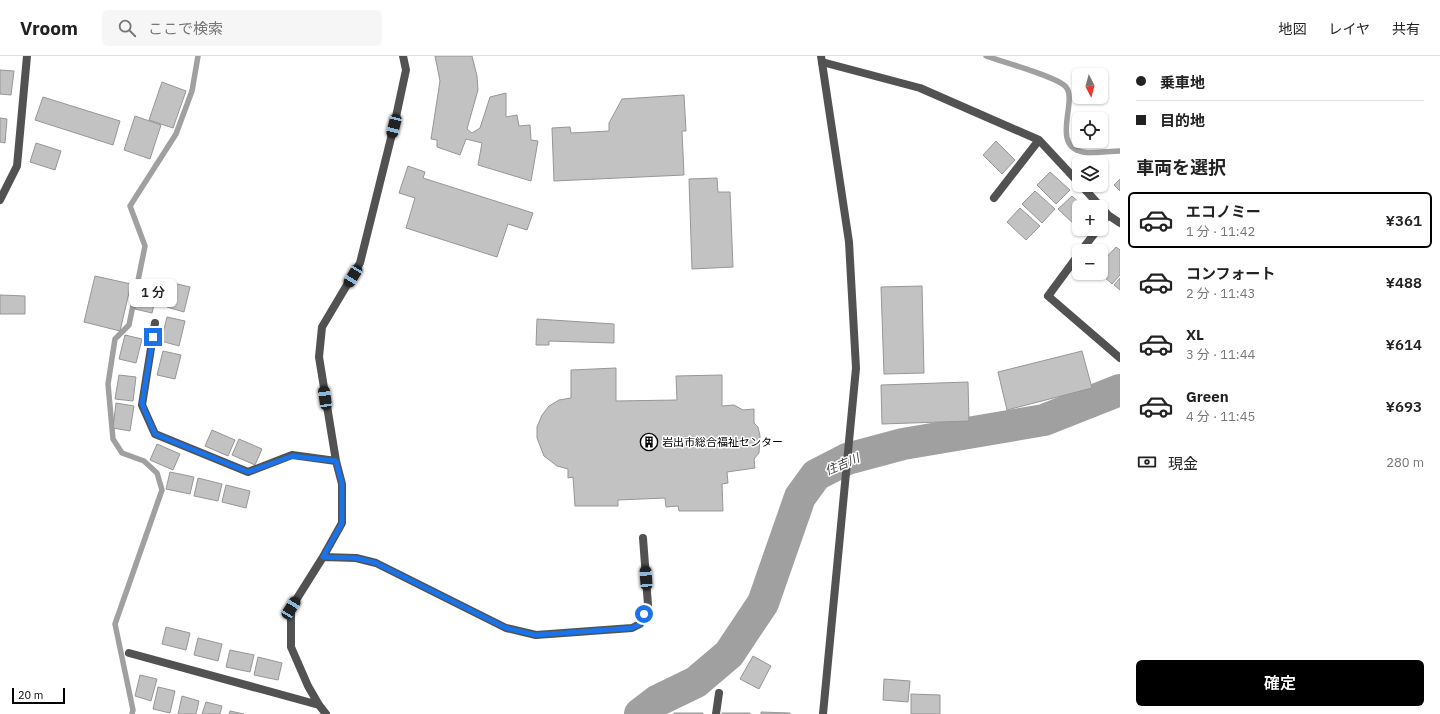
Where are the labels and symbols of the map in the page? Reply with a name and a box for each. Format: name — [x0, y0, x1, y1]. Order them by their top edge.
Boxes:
north arrow — [1072, 68, 1108, 104]
car — [385, 113, 403, 139]
car — [342, 263, 364, 289]
callout: 1 分 — [129, 279, 177, 307]
route end — [144, 328, 162, 346]
car — [317, 385, 333, 411]
building icon: 岩出市総合福祉センター — [639, 432, 659, 452]
place label: 岩出市総合福祉センター — [662, 435, 783, 449]
water label: 住吉川 — [822, 449, 863, 478]
car — [639, 566, 653, 590]
car — [280, 595, 302, 621]
route start — [635, 605, 653, 623]
scale bar — [12, 686, 65, 705]

